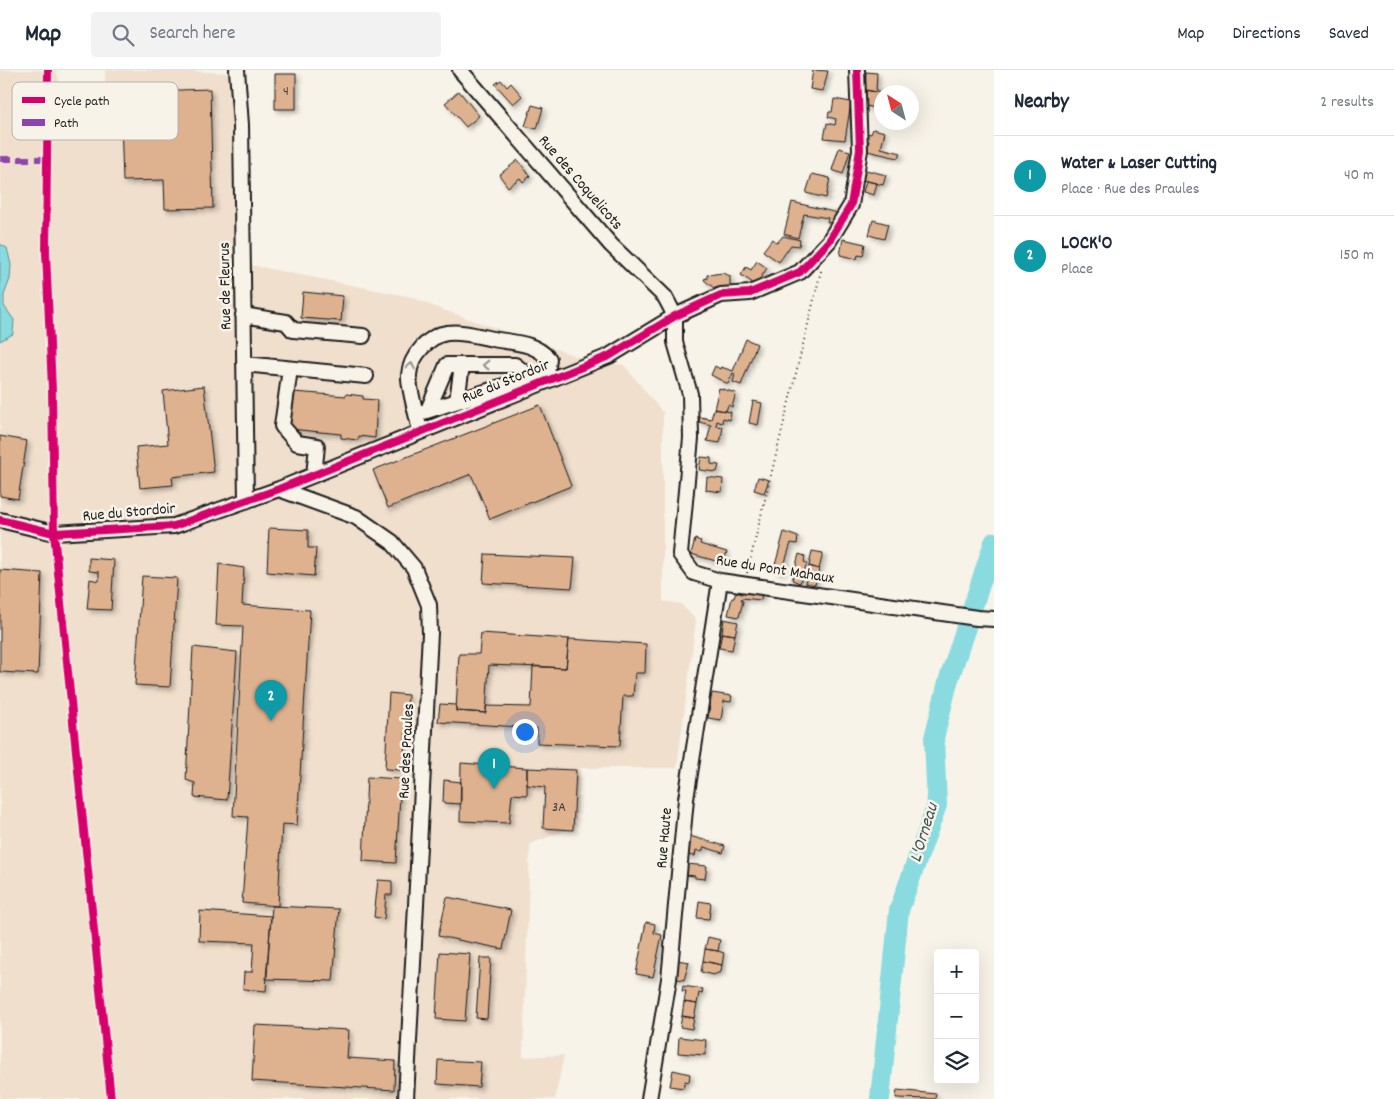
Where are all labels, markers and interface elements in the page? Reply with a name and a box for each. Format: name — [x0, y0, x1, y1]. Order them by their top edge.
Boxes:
search box — [91, 12, 441, 57]
text: Map — [25, 18, 61, 52]
icon: search — [109, 21, 137, 49]
text: Search here — [149, 21, 235, 48]
text: Map — [1177, 22, 1204, 47]
text: Directions — [1232, 22, 1301, 47]
text: Saved — [1329, 22, 1369, 47]
legend — [12, 82, 178, 140]
house number: 4 — [283, 82, 289, 102]
north arrow — [874, 85, 919, 130]
text: Nearby — [1014, 88, 1069, 118]
text: 2 results — [1320, 91, 1374, 114]
text: Cycle path — [54, 92, 110, 112]
text: Path — [54, 114, 79, 134]
street label: Rue des Coquelicots — [532, 130, 628, 236]
text: Water & Laser Cutting — [1061, 151, 1217, 178]
text: 1 — [1028, 164, 1032, 187]
text: 40 m — [1344, 164, 1374, 187]
text: Place · Rue des Praules — [1061, 178, 1200, 201]
text: LOCK'O — [1061, 231, 1113, 258]
street label: Rue de Fleurus — [214, 242, 238, 330]
text: 2 — [1027, 244, 1034, 267]
text: 150 m — [1340, 244, 1374, 267]
text: Place — [1061, 258, 1093, 281]
street label: Rue du Stordoir — [459, 354, 553, 410]
one-way arrow — [482, 360, 490, 370]
one-way arrow — [405, 362, 416, 371]
street label: Rue du Stordoir — [82, 497, 176, 529]
street label: Rue du Pont Mahaux — [714, 549, 836, 591]
pin: 2 — [255, 680, 287, 721]
street label: Rue des Praules — [393, 702, 421, 799]
your location — [512, 719, 538, 745]
pin: 1 — [478, 748, 510, 789]
house number: 3A — [552, 798, 566, 818]
water label: L'Orneau — [904, 799, 946, 866]
street label: Rue Haute — [651, 807, 679, 869]
map controls — [934, 949, 979, 1084]
button: + — [934, 949, 979, 994]
button: − — [934, 994, 979, 1039]
button: layers — [934, 1039, 979, 1084]

